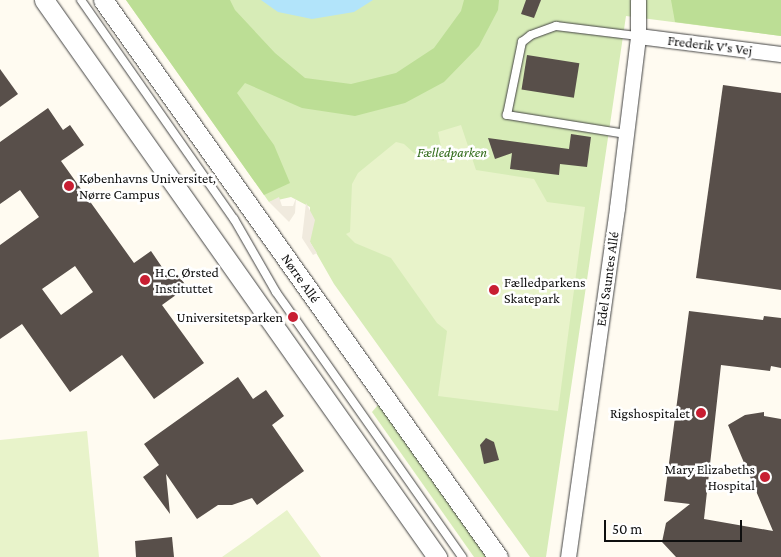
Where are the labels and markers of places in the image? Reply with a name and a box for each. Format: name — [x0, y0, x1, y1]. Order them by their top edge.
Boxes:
place label: Københavns Universitet, Nørre Campus — [79, 170, 216, 202]
marker: Københavns Universitet, Nørre Campus — [63, 180, 75, 192]
place label: H.C. Ørsted Instituttet — [155, 264, 219, 296]
marker: H.C. Ørsted Instituttet — [139, 274, 151, 286]
place label: Fælledparkens Skatepark — [504, 274, 585, 306]
marker: Fælledparkens Skatepark — [488, 284, 500, 296]
place label: Universitetsparken — [177, 309, 283, 325]
marker: Universitetsparken — [287, 311, 299, 323]
place label: Rigshospitalet — [610, 405, 690, 421]
marker: Rigshospitalet — [694, 406, 708, 420]
place label: Mary Elizabeths Hospital — [664, 461, 755, 494]
marker: Mary Elizabeths Hospital — [759, 471, 771, 483]

